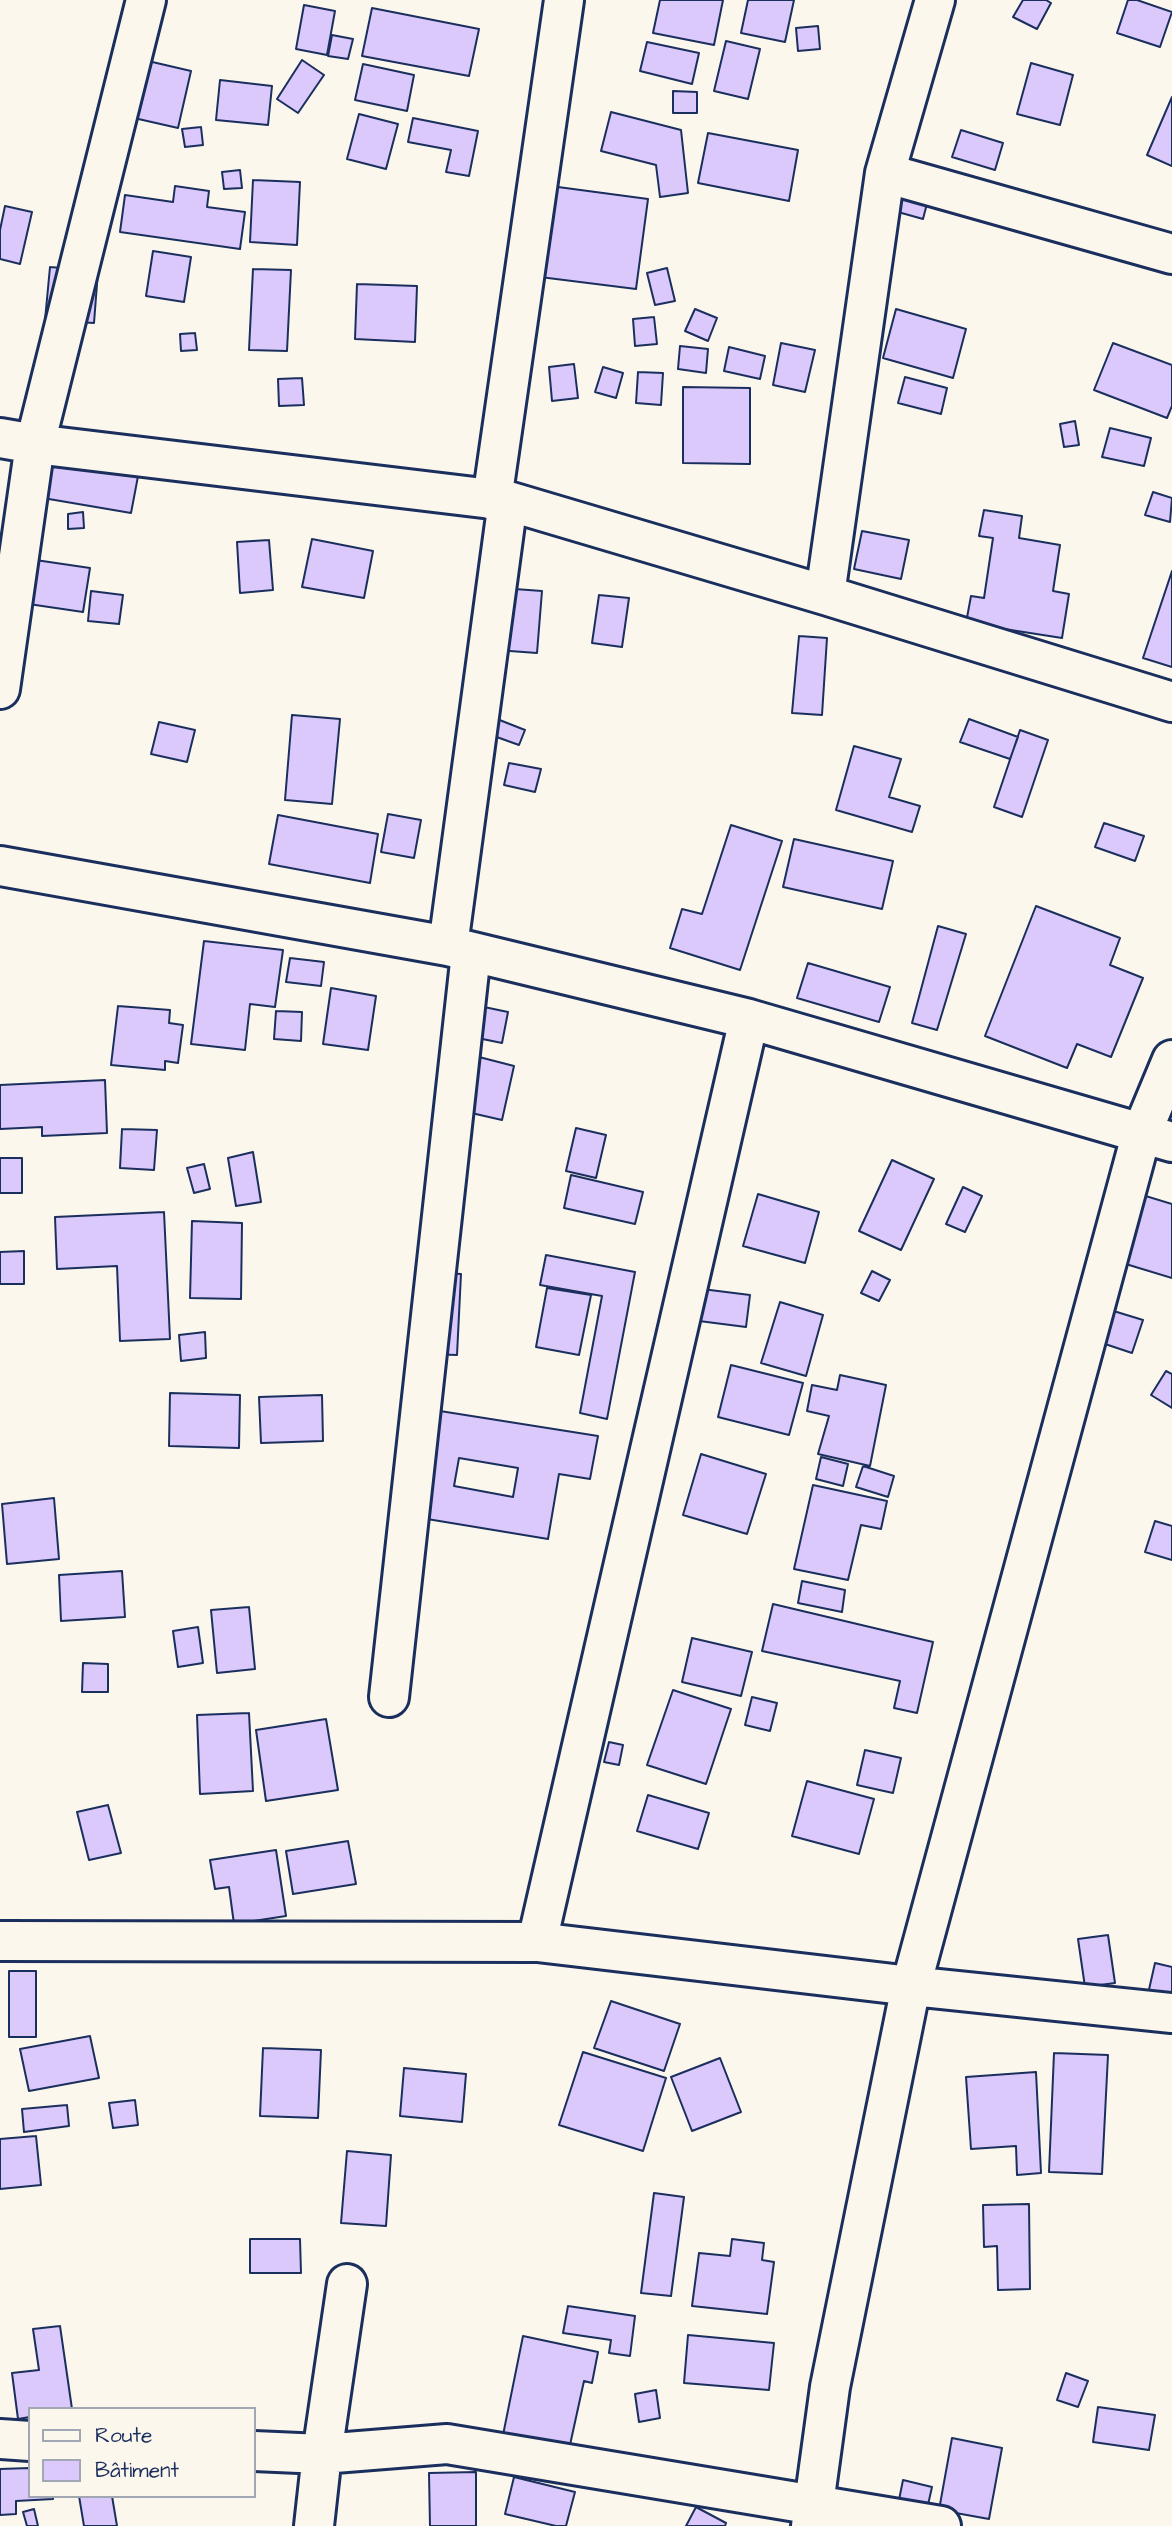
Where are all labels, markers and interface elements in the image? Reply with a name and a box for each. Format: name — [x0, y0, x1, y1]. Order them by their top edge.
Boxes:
legend — [28, 2407, 256, 2498]
text: Route — [95, 2421, 152, 2450]
text: Bâtiment — [95, 2456, 179, 2485]

